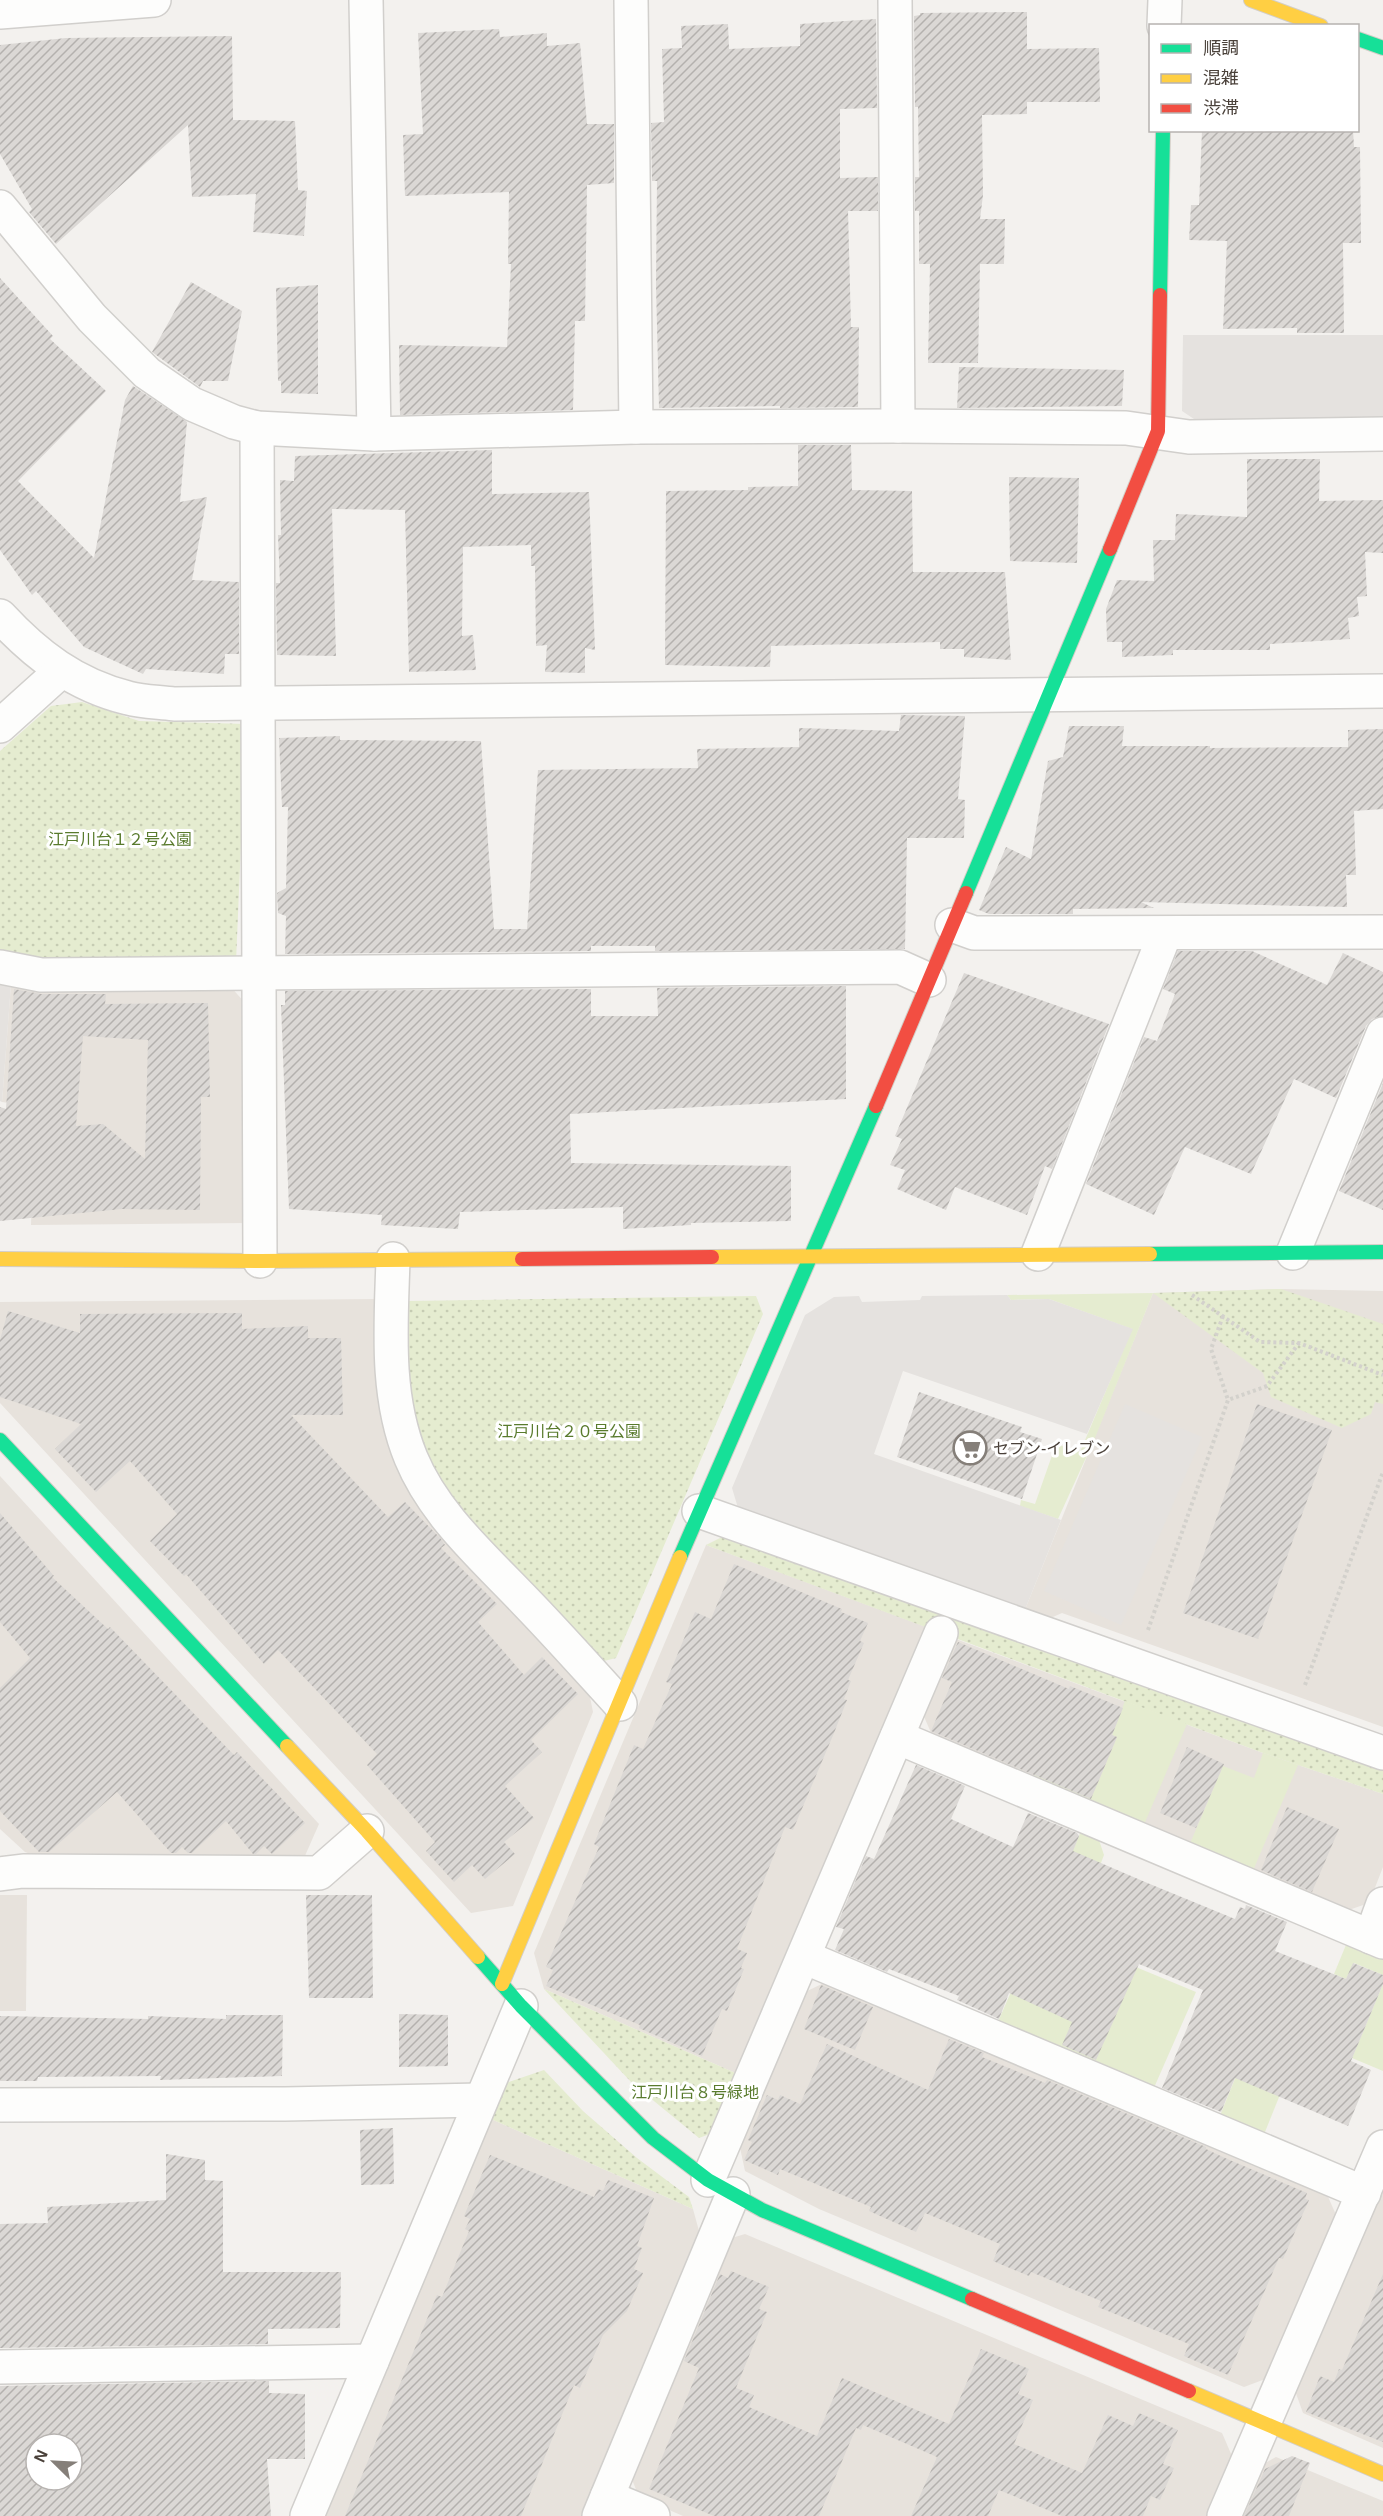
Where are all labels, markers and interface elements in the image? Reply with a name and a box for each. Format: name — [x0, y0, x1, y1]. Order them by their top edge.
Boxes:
legend — [1149, 24, 1359, 132]
text: 順調 — [1203, 38, 1239, 58]
text: 混雑 — [1203, 68, 1239, 88]
text: 渋滞 — [1203, 98, 1239, 118]
park label: 江戸川台１２号公園 — [48, 831, 192, 848]
park label: 江戸川台２０号公園 — [497, 1423, 641, 1440]
supermarket icon: セブン-イレブン — [952, 1430, 988, 1466]
place label: セブン-イレブン — [993, 1440, 1110, 1457]
park label: 江戸川台８号緑地 — [631, 2084, 759, 2101]
north arrow — [24, 2432, 84, 2492]
text: N — [31, 2447, 51, 2465]

